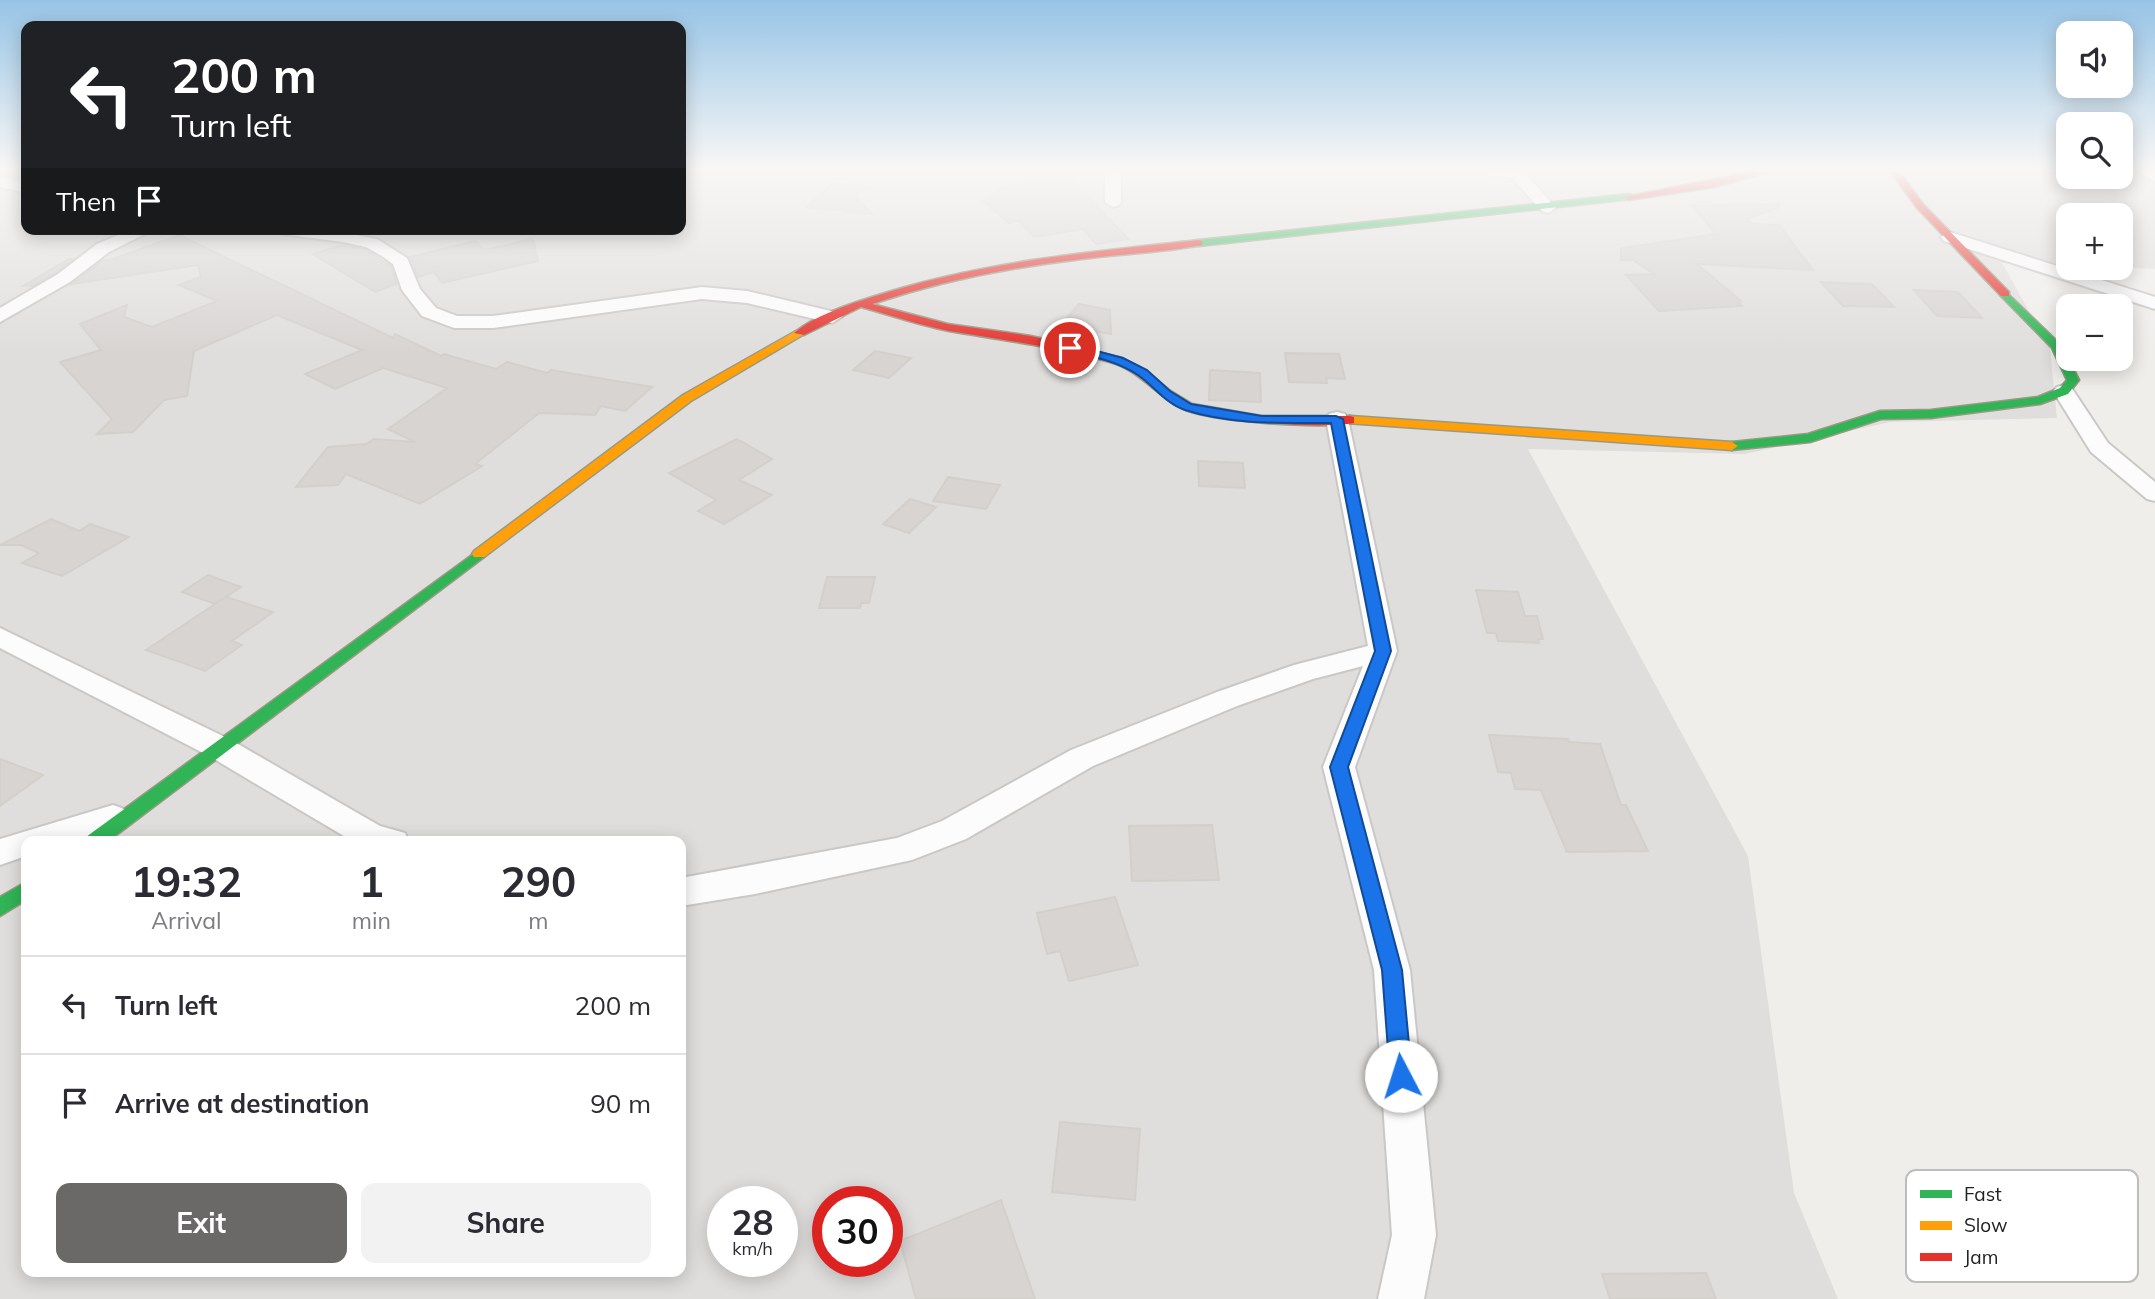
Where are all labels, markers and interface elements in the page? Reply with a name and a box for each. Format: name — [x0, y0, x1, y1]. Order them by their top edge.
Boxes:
map controls — [2056, 21, 2133, 371]
button: sound — [2056, 21, 2133, 98]
text: 200 m — [171, 44, 317, 105]
icon: left — [56, 49, 147, 140]
text: Turn left — [171, 105, 291, 145]
button: search — [2056, 112, 2133, 189]
icon: arrive — [130, 182, 168, 220]
text: Then — [56, 185, 116, 218]
button: + — [2056, 203, 2133, 280]
button: − — [2056, 294, 2133, 371]
pin — [1040, 318, 1100, 378]
icon: arrive — [1051, 329, 1089, 367]
text: 19:32 — [131, 855, 242, 908]
text: 1 — [359, 855, 384, 908]
text: 290 — [501, 855, 576, 908]
text: Arrival — [151, 906, 222, 935]
text: min — [352, 906, 391, 935]
text: m — [528, 906, 549, 935]
icon: left — [56, 986, 94, 1024]
text: Turn left — [115, 989, 217, 1022]
text: 200 m — [575, 989, 651, 1022]
position arrow — [1364, 1039, 1438, 1113]
icon: arrive — [56, 1084, 94, 1122]
text: Arrive at destination — [115, 1087, 370, 1120]
text: 90 m — [590, 1087, 651, 1120]
legend — [1906, 1170, 2138, 1282]
text: Fast — [1964, 1182, 2002, 1206]
button: Exit — [56, 1183, 347, 1263]
button: Share — [361, 1183, 651, 1263]
speed limit sign: 30 — [812, 1186, 903, 1277]
text: 28 — [731, 1200, 774, 1244]
text: Slow — [1964, 1213, 2008, 1237]
text: km/h — [732, 1237, 773, 1260]
text: Jam — [1964, 1245, 1998, 1269]

